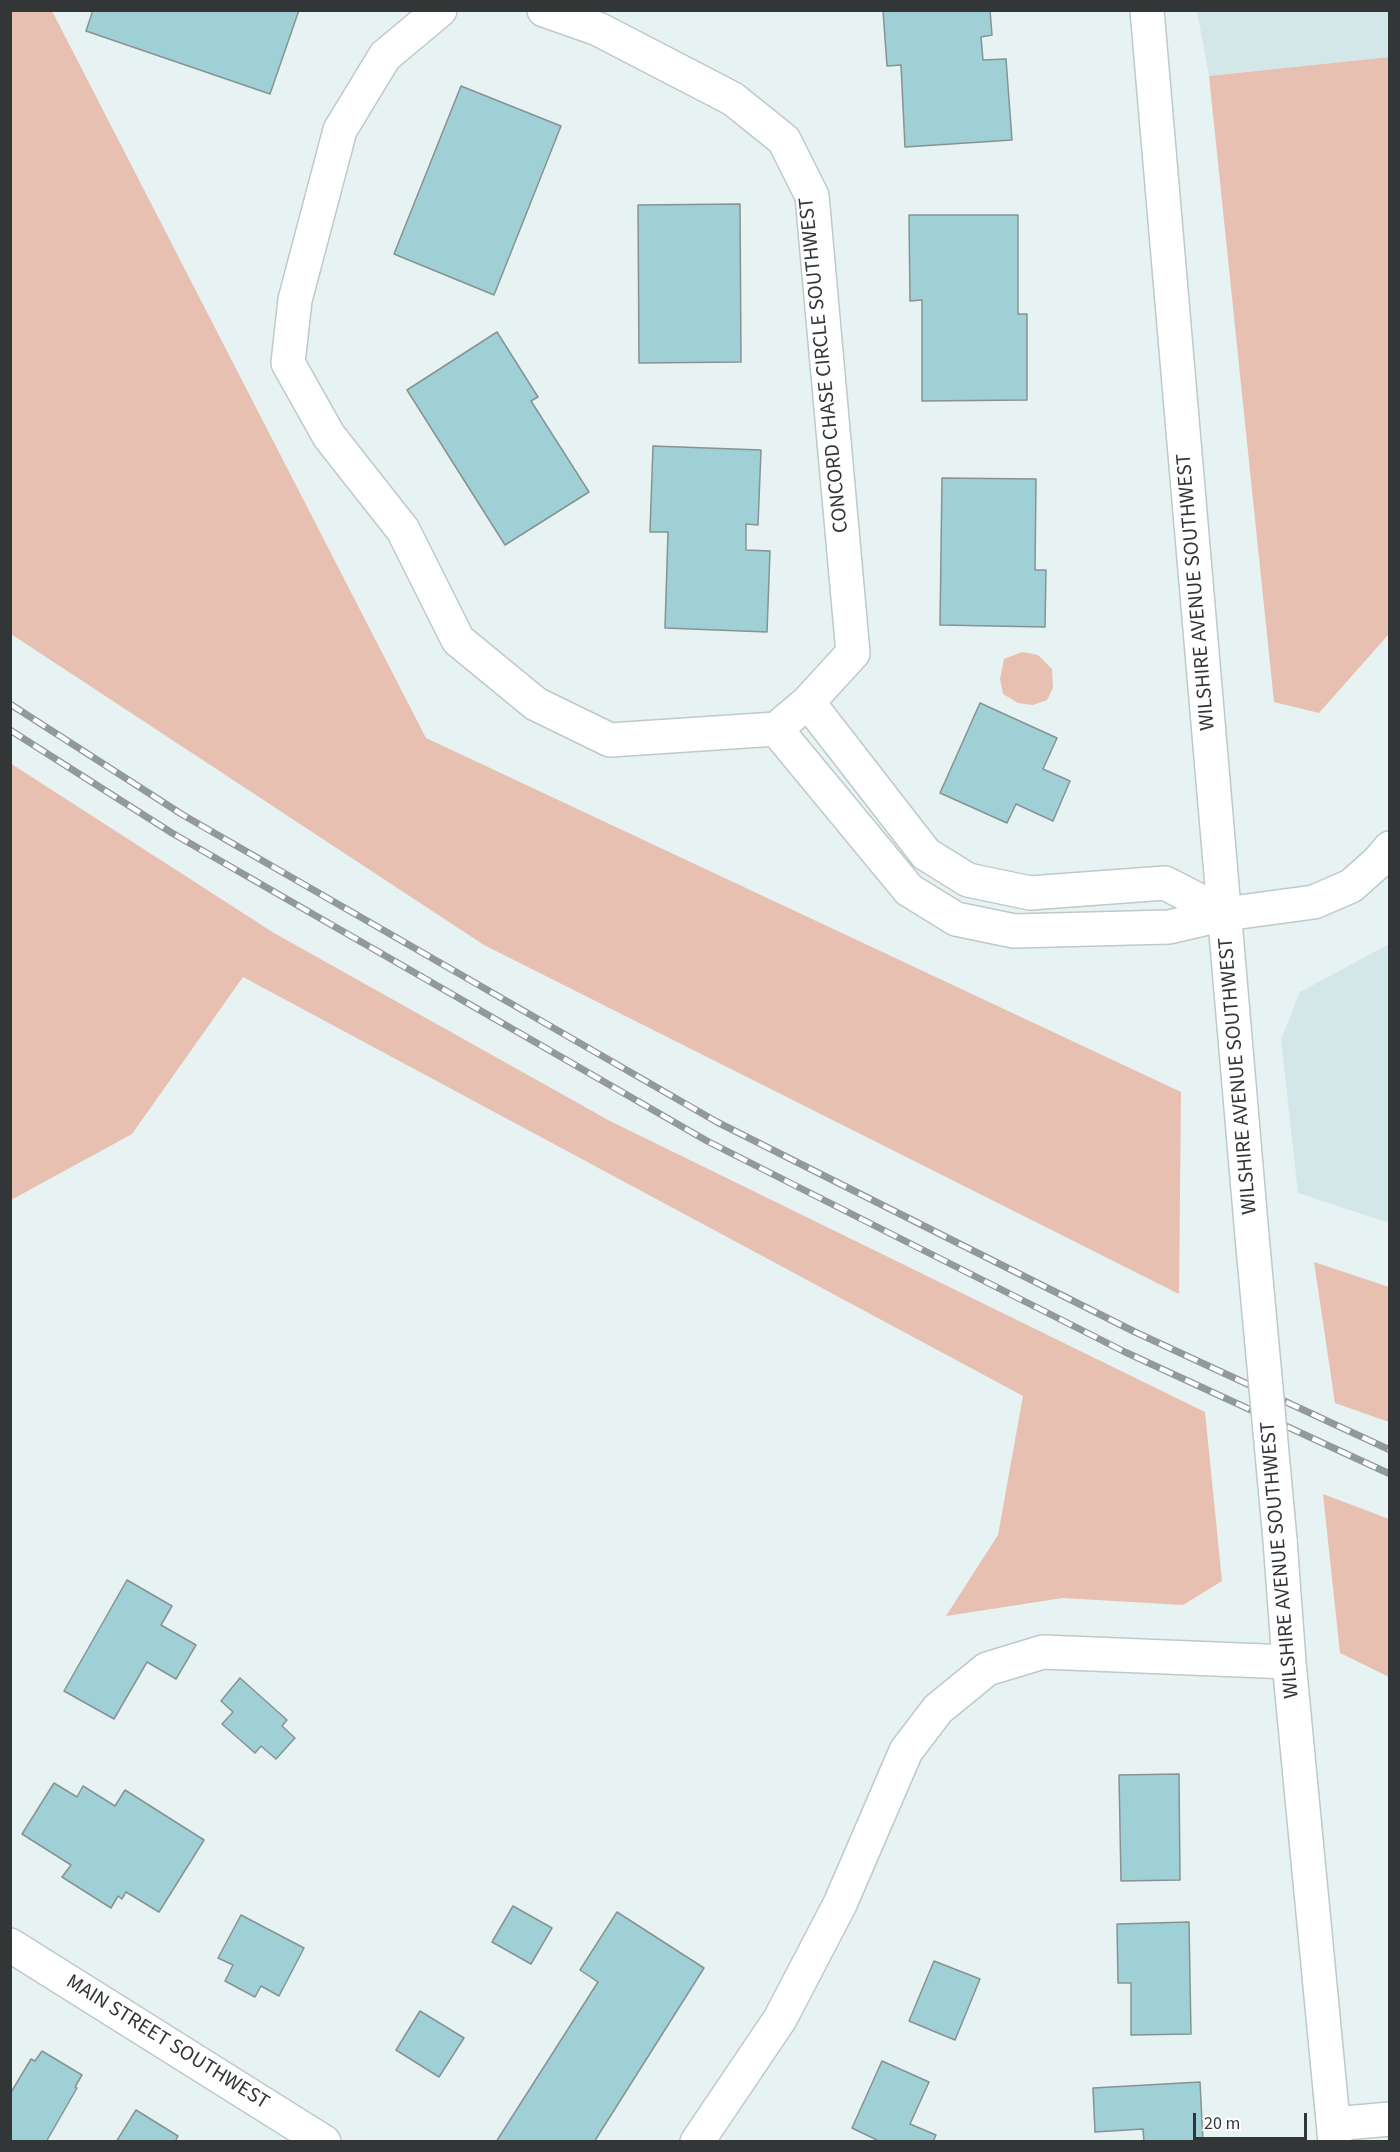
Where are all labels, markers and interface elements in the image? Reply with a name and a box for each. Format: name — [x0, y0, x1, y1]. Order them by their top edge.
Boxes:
street label: CONCORD CHASE CIRCLE SOUTHWEST — [795, 196, 855, 534]
street label: WILSHIRE AVENUE SOUTHWEST — [1172, 452, 1222, 732]
street label: WILSHIRE AVENUE SOUTHWEST — [1214, 936, 1264, 1216]
street label: WILSHIRE AVENUE SOUTHWEST — [1256, 1420, 1306, 1700]
street label: MAIN STREET SOUTHWEST — [61, 1970, 273, 2116]
scale bar — [1196, 2101, 1310, 2139]
text: 20 m — [1204, 2111, 1240, 2136]

